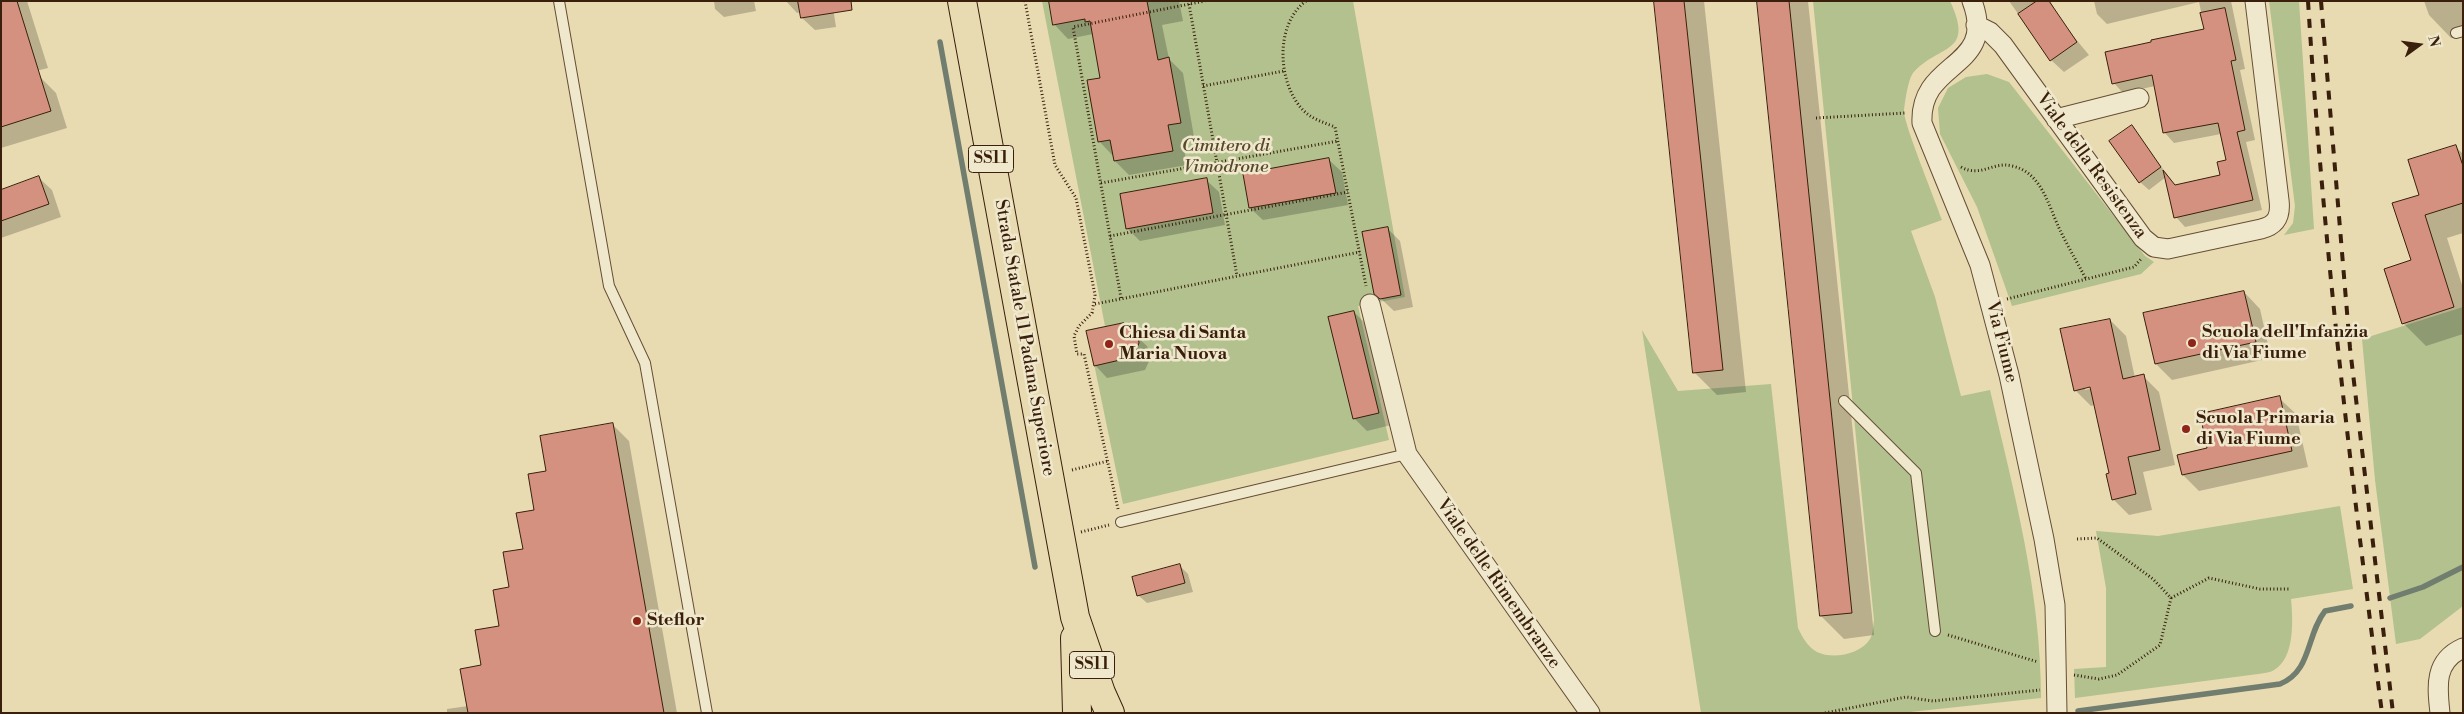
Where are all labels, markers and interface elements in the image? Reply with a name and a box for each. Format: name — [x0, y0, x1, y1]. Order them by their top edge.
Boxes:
north arrow — [2394, 20, 2444, 70]
text: N — [2423, 34, 2444, 49]
street label: Viale della Resistenza — [2031, 89, 2151, 243]
park label: Cimitero di Vimodrone — [1182, 136, 1270, 178]
road number: SS11 — [968, 146, 1014, 172]
street label: Strada Statale 11 Padana Superiore — [989, 198, 1059, 478]
street label: Via Fiume — [1980, 299, 2022, 385]
place label: Scuola dell'Infanzia di Via Fiume — [2202, 322, 2368, 364]
place label: Chiesa di Santa Maria Nuova — [1119, 323, 1246, 366]
marker: Scuola dell'Infanzia di Via Fiume — [2186, 337, 2198, 349]
marker: Chiesa di Santa Maria Nuova — [1103, 338, 1115, 350]
place label: Scuola Primaria di Via Fiume — [2196, 408, 2335, 450]
marker: Scuola Primaria di Via Fiume — [2180, 423, 2192, 435]
street label: Viale delle Rimembranze — [1431, 495, 1565, 673]
place label: Steflor — [647, 610, 705, 632]
marker: Steflor — [631, 615, 643, 627]
road number: SS11 — [1070, 652, 1114, 678]

